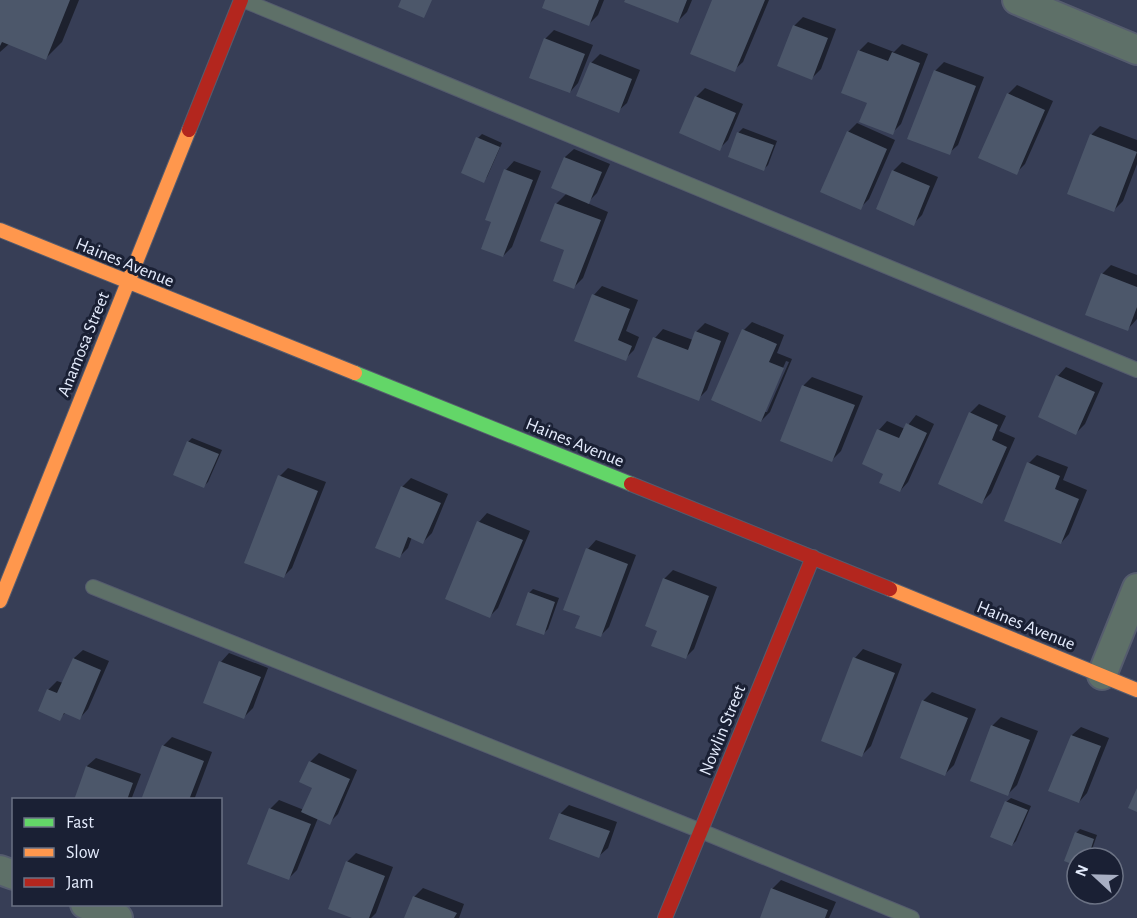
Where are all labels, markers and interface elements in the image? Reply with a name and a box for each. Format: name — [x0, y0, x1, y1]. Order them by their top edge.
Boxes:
street label: Haines Avenue — [73, 235, 176, 291]
street label: Anamosa Street — [55, 289, 113, 399]
street label: Haines Avenue — [523, 415, 626, 471]
street label: Haines Avenue — [974, 598, 1077, 654]
street label: Nowlin Street — [697, 682, 749, 778]
legend — [12, 798, 222, 906]
text: Fast — [66, 814, 94, 832]
text: Slow — [66, 844, 99, 862]
north arrow — [1065, 846, 1125, 906]
text: N — [1073, 863, 1092, 879]
text: Jam — [66, 874, 94, 892]

